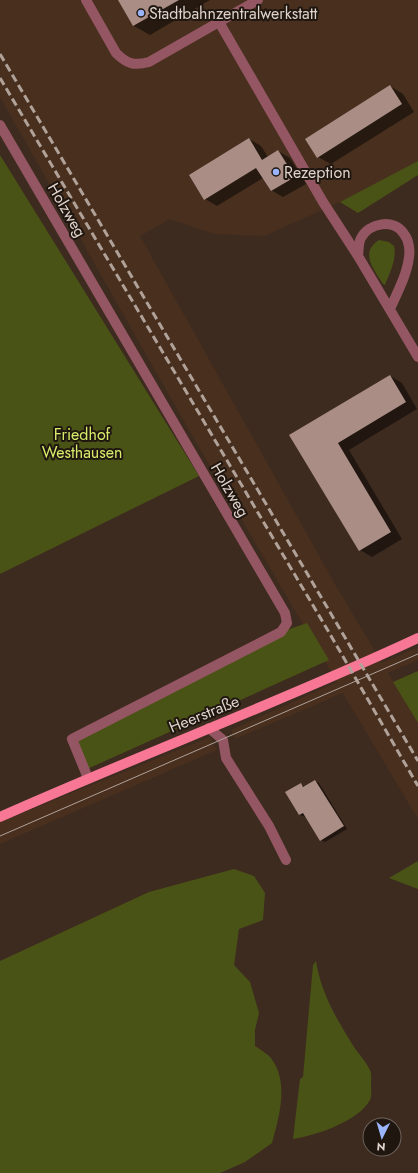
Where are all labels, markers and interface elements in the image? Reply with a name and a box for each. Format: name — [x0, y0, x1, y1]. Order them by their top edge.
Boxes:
place label: Stadtbahnzentralwerkstatt — [149, 2, 318, 25]
marker: Stadtbahnzentralwerkstatt — [136, 8, 146, 18]
place label: Rezeption — [284, 161, 351, 184]
marker: Rezeption — [271, 167, 281, 177]
street label: Holzweg — [42, 178, 92, 242]
park label: Friedhof Westhausen — [42, 423, 122, 464]
street label: Holzweg — [205, 458, 255, 522]
street label: Heerstraße — [165, 689, 243, 739]
north arrow — [362, 1117, 402, 1157]
text: N — [376, 1139, 386, 1155]

